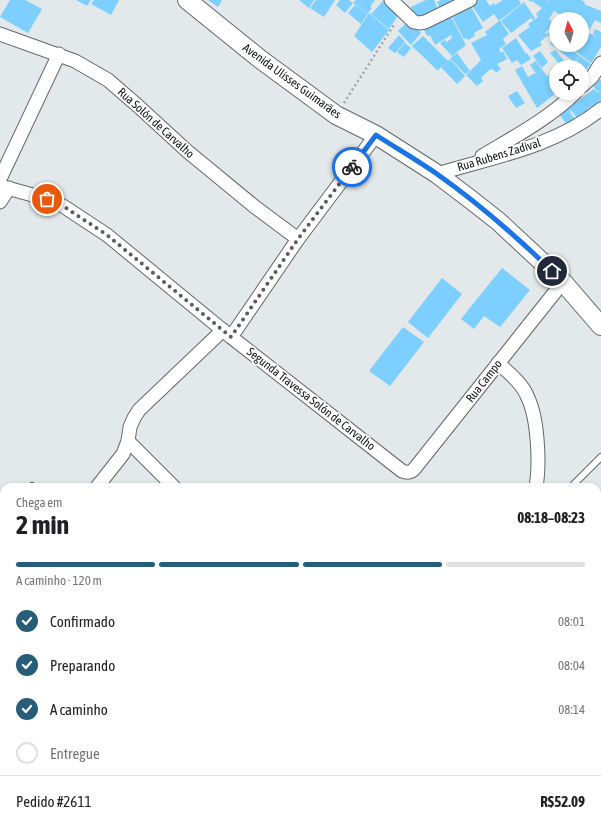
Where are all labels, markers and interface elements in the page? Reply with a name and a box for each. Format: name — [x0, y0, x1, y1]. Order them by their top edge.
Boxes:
north arrow — [549, 12, 589, 52]
map controls — [549, 12, 589, 100]
street label: Avenida Ulisses Guimarães — [240, 41, 344, 121]
button: locate — [549, 60, 589, 100]
street label: Rua Solón de Carvalho — [115, 85, 197, 161]
street label: Rua Rubens Zadival — [456, 135, 543, 174]
courier — [332, 147, 372, 187]
icon: bike — [341, 156, 363, 178]
pin — [30, 182, 64, 216]
icon: bag — [36, 188, 58, 210]
pin — [535, 254, 569, 288]
icon: home — [541, 260, 563, 282]
street label: Segunda Travessa Solón de Carvalho — [244, 345, 378, 454]
street label: Rua Campo — [463, 357, 505, 405]
text: Chega em — [16, 495, 62, 510]
text: 08:18–08:23 — [517, 509, 585, 526]
text: 2 min — [16, 510, 69, 540]
text: A caminho · 120 m — [16, 573, 102, 588]
icon: check — [16, 610, 38, 632]
text: Confirmado — [50, 613, 115, 630]
text: 08:01 — [558, 614, 585, 629]
icon: check — [16, 654, 38, 676]
text: Preparando — [50, 657, 115, 674]
text: 08:04 — [558, 658, 585, 673]
icon: check — [16, 698, 38, 720]
text: A caminho — [50, 701, 108, 718]
text: 08:14 — [558, 702, 585, 717]
text: Entregue — [50, 745, 100, 762]
text: Pedido #2611 — [16, 793, 92, 810]
text: R$52.09 — [540, 793, 585, 810]

